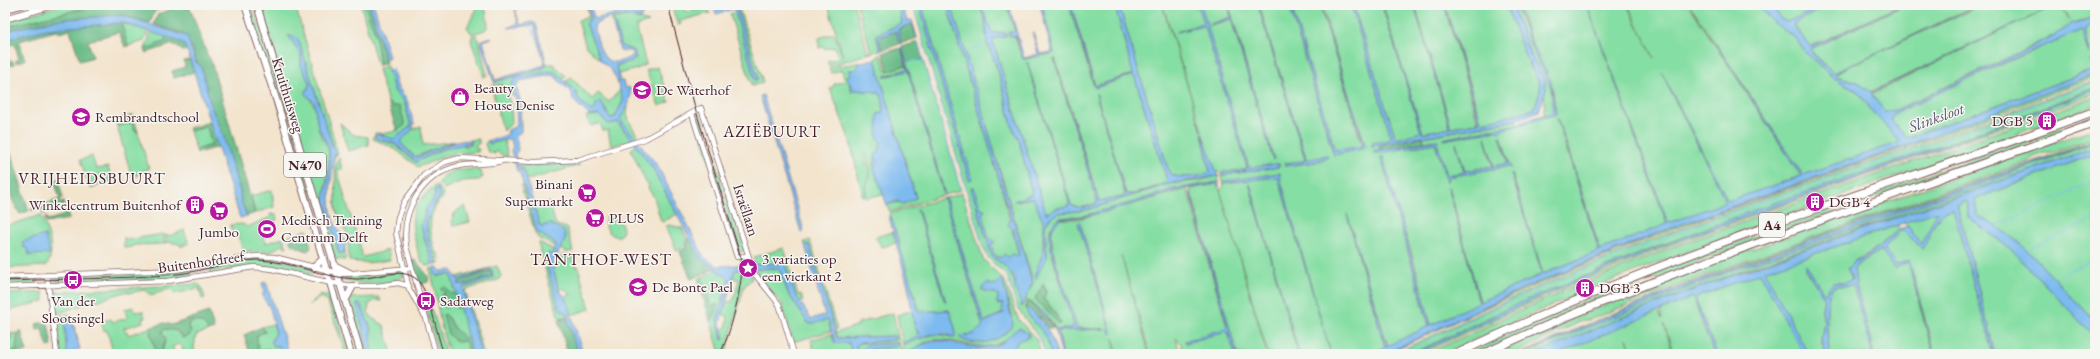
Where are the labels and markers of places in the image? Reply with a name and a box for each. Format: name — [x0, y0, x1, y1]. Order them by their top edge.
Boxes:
place label: Beauty House Denise — [474, 78, 555, 114]
school or university icon: De Waterhof — [631, 79, 653, 101]
place label: De Waterhof — [656, 80, 732, 99]
shop icon: Beauty House Denise — [449, 86, 471, 108]
school or university icon: Rembrandtschool — [70, 106, 92, 128]
place label: Rembrandtschool — [95, 107, 199, 126]
building icon: DGB 5 — [2036, 110, 2058, 132]
place label: DGB 5 — [1992, 111, 2033, 130]
place label: Binani Supermarkt — [505, 174, 573, 210]
supermarket icon: Binani Supermarkt — [576, 182, 598, 204]
building icon: DGB 4 — [1804, 191, 1826, 213]
place label: DGB 4 — [1829, 192, 1871, 211]
building icon: Winkelcentrum Buitenhof — [184, 194, 206, 216]
place label: Winkelcentrum Buitenhof — [29, 195, 183, 214]
supermarket icon: Jumbo — [208, 200, 230, 222]
supermarket icon: PLUS — [584, 207, 606, 229]
place label: PLUS — [609, 208, 644, 227]
place label: Medisch Training Centrum Delft — [281, 210, 383, 246]
sports icon: Medisch Training Centrum Delft — [256, 218, 278, 240]
place label: Jumbo — [197, 222, 239, 241]
place label: 3 variaties op een vierkant 2 — [762, 249, 842, 285]
place icon: 3 variaties op een vierkant 2 — [737, 257, 759, 279]
bus stop icon: Van der Slootsingel — [62, 269, 84, 291]
school or university icon: De Bonte Pael — [627, 276, 649, 298]
place label: De Bonte Pael — [652, 277, 733, 296]
building icon: DGB 3 — [1574, 277, 1596, 299]
place label: DGB 3 — [1599, 278, 1640, 297]
bus stop icon: Sadatweg — [415, 290, 437, 312]
place label: Van der Slootsingel — [42, 291, 105, 327]
place label: Sadatweg — [440, 291, 494, 310]

